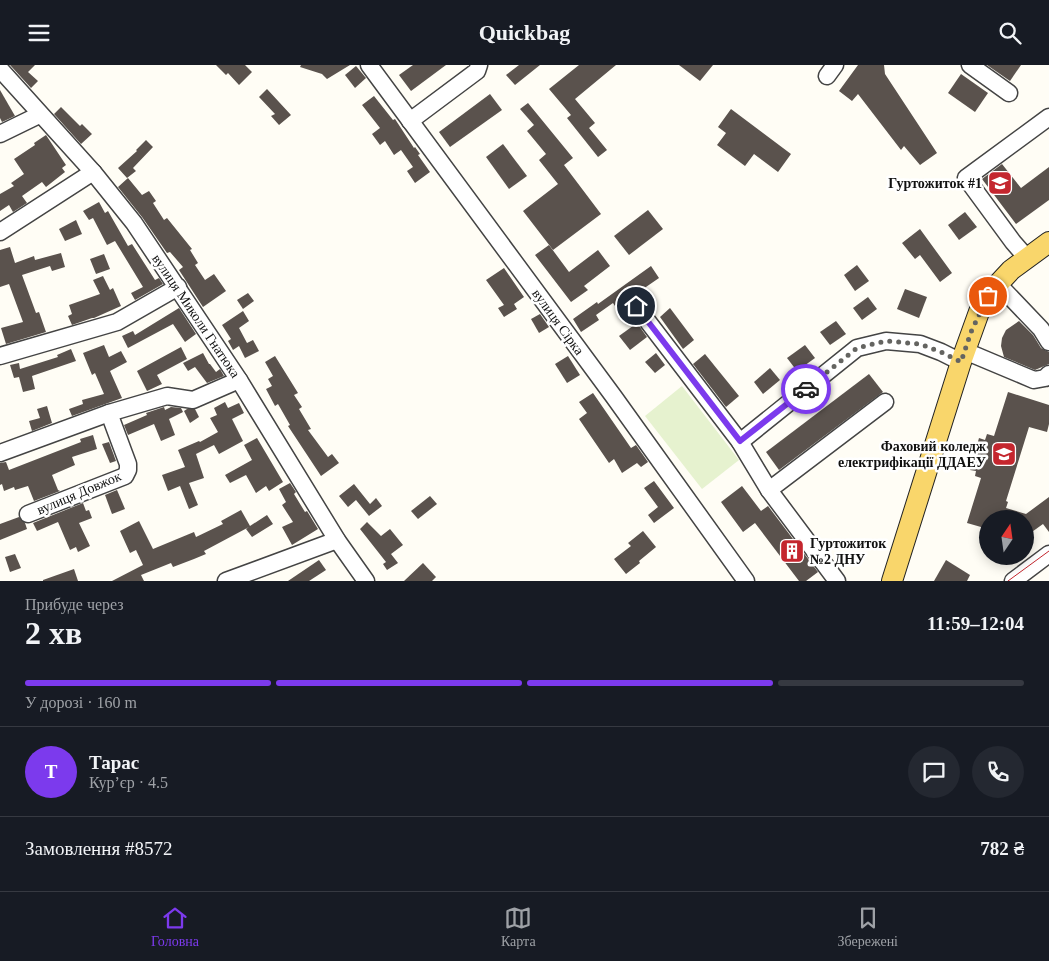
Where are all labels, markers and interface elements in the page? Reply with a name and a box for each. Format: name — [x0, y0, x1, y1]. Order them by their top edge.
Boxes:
icon: menu — [25, 19, 53, 47]
icon: search — [996, 19, 1024, 47]
text: Quickbag — [479, 20, 570, 45]
school or university icon: Гуртожиток #1 — [987, 170, 1013, 196]
place label: Гуртожиток #1 — [888, 176, 982, 191]
street label: вулиця Миколи Гнатюка — [149, 251, 243, 381]
pin — [967, 275, 1009, 317]
icon: bag — [974, 282, 1002, 310]
pin — [615, 285, 657, 327]
street label: вулиця Сірка — [529, 286, 587, 358]
icon: home — [622, 292, 650, 320]
courier — [781, 364, 831, 414]
icon: car — [792, 375, 820, 403]
place label: Фаховий коледж електрифікації ДДАЕУ — [838, 439, 987, 470]
school or university icon: Фаховий коледж електрифікації ДДАЕУ — [991, 441, 1017, 467]
street label: вулиця Довжок — [35, 468, 124, 518]
north arrow — [979, 510, 1034, 565]
map controls — [979, 510, 1034, 565]
place label: Гуртожиток №2 ДНУ — [810, 536, 887, 567]
building icon: Гуртожиток №2 ДНУ — [779, 538, 805, 564]
text: Прибуде через — [25, 596, 124, 613]
text: 11:59–12:04 — [927, 613, 1024, 634]
text: 2 хв — [25, 615, 82, 651]
text: У дорозі · 160 m — [25, 694, 137, 711]
button: chat — [908, 746, 960, 798]
button: phone — [972, 746, 1024, 798]
text: Тарас — [89, 752, 139, 773]
text: Т — [45, 761, 57, 782]
text: Кур’єр · 4.5 — [89, 774, 168, 791]
text: Замовлення #8572 — [25, 838, 172, 859]
text: 782 ₴ — [980, 838, 1024, 859]
tab: Головна — [151, 904, 199, 950]
tab: Карта — [501, 904, 536, 950]
tab: Збережені — [838, 904, 898, 950]

